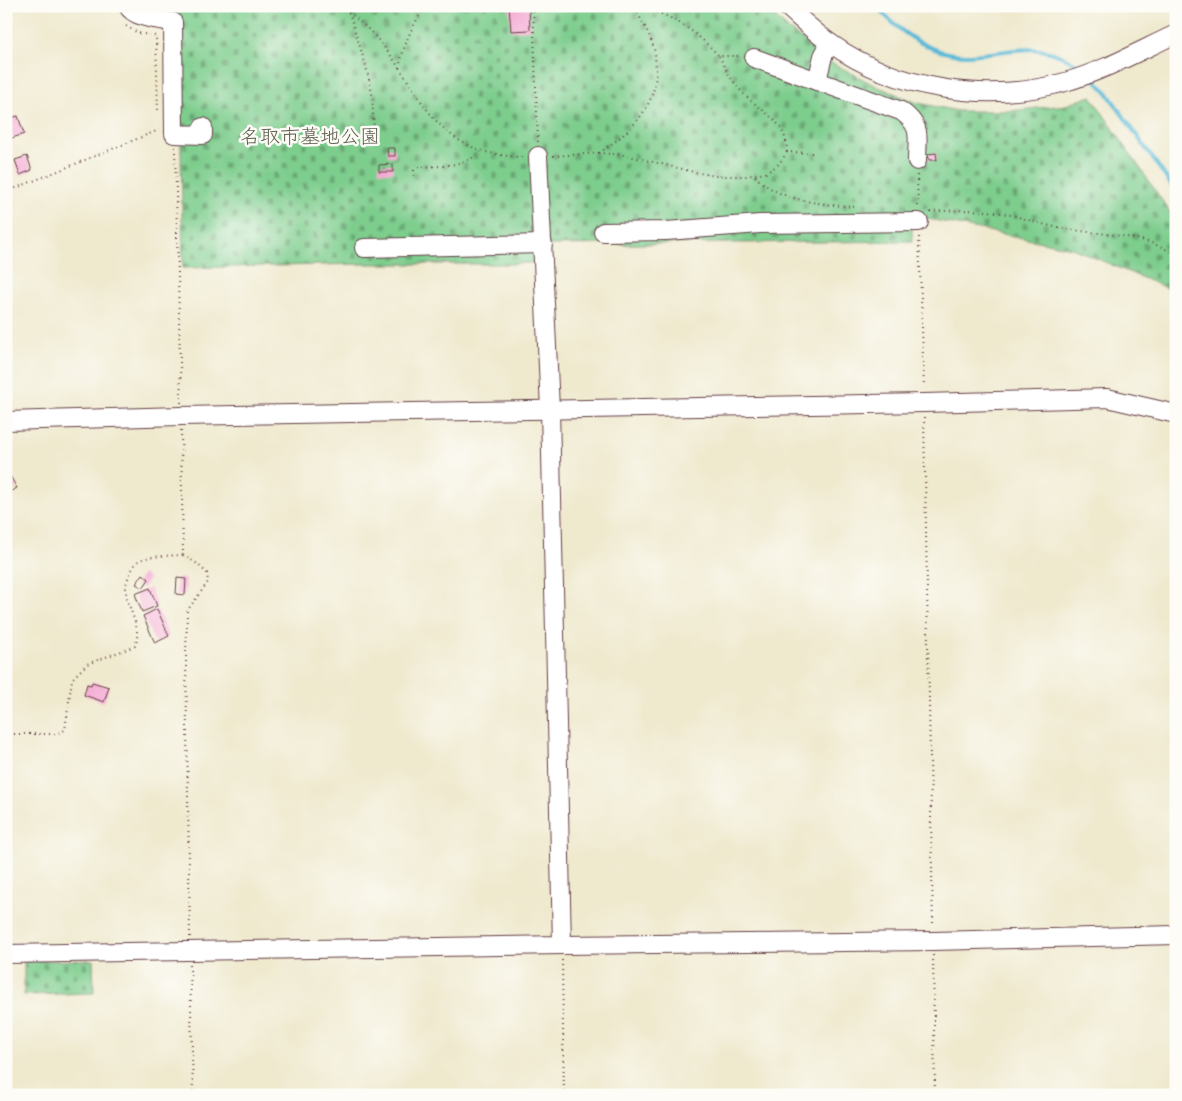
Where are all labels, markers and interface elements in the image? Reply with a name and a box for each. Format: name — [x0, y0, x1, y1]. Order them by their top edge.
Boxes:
park label: 名取市墓地公園 — [240, 124, 380, 149]

